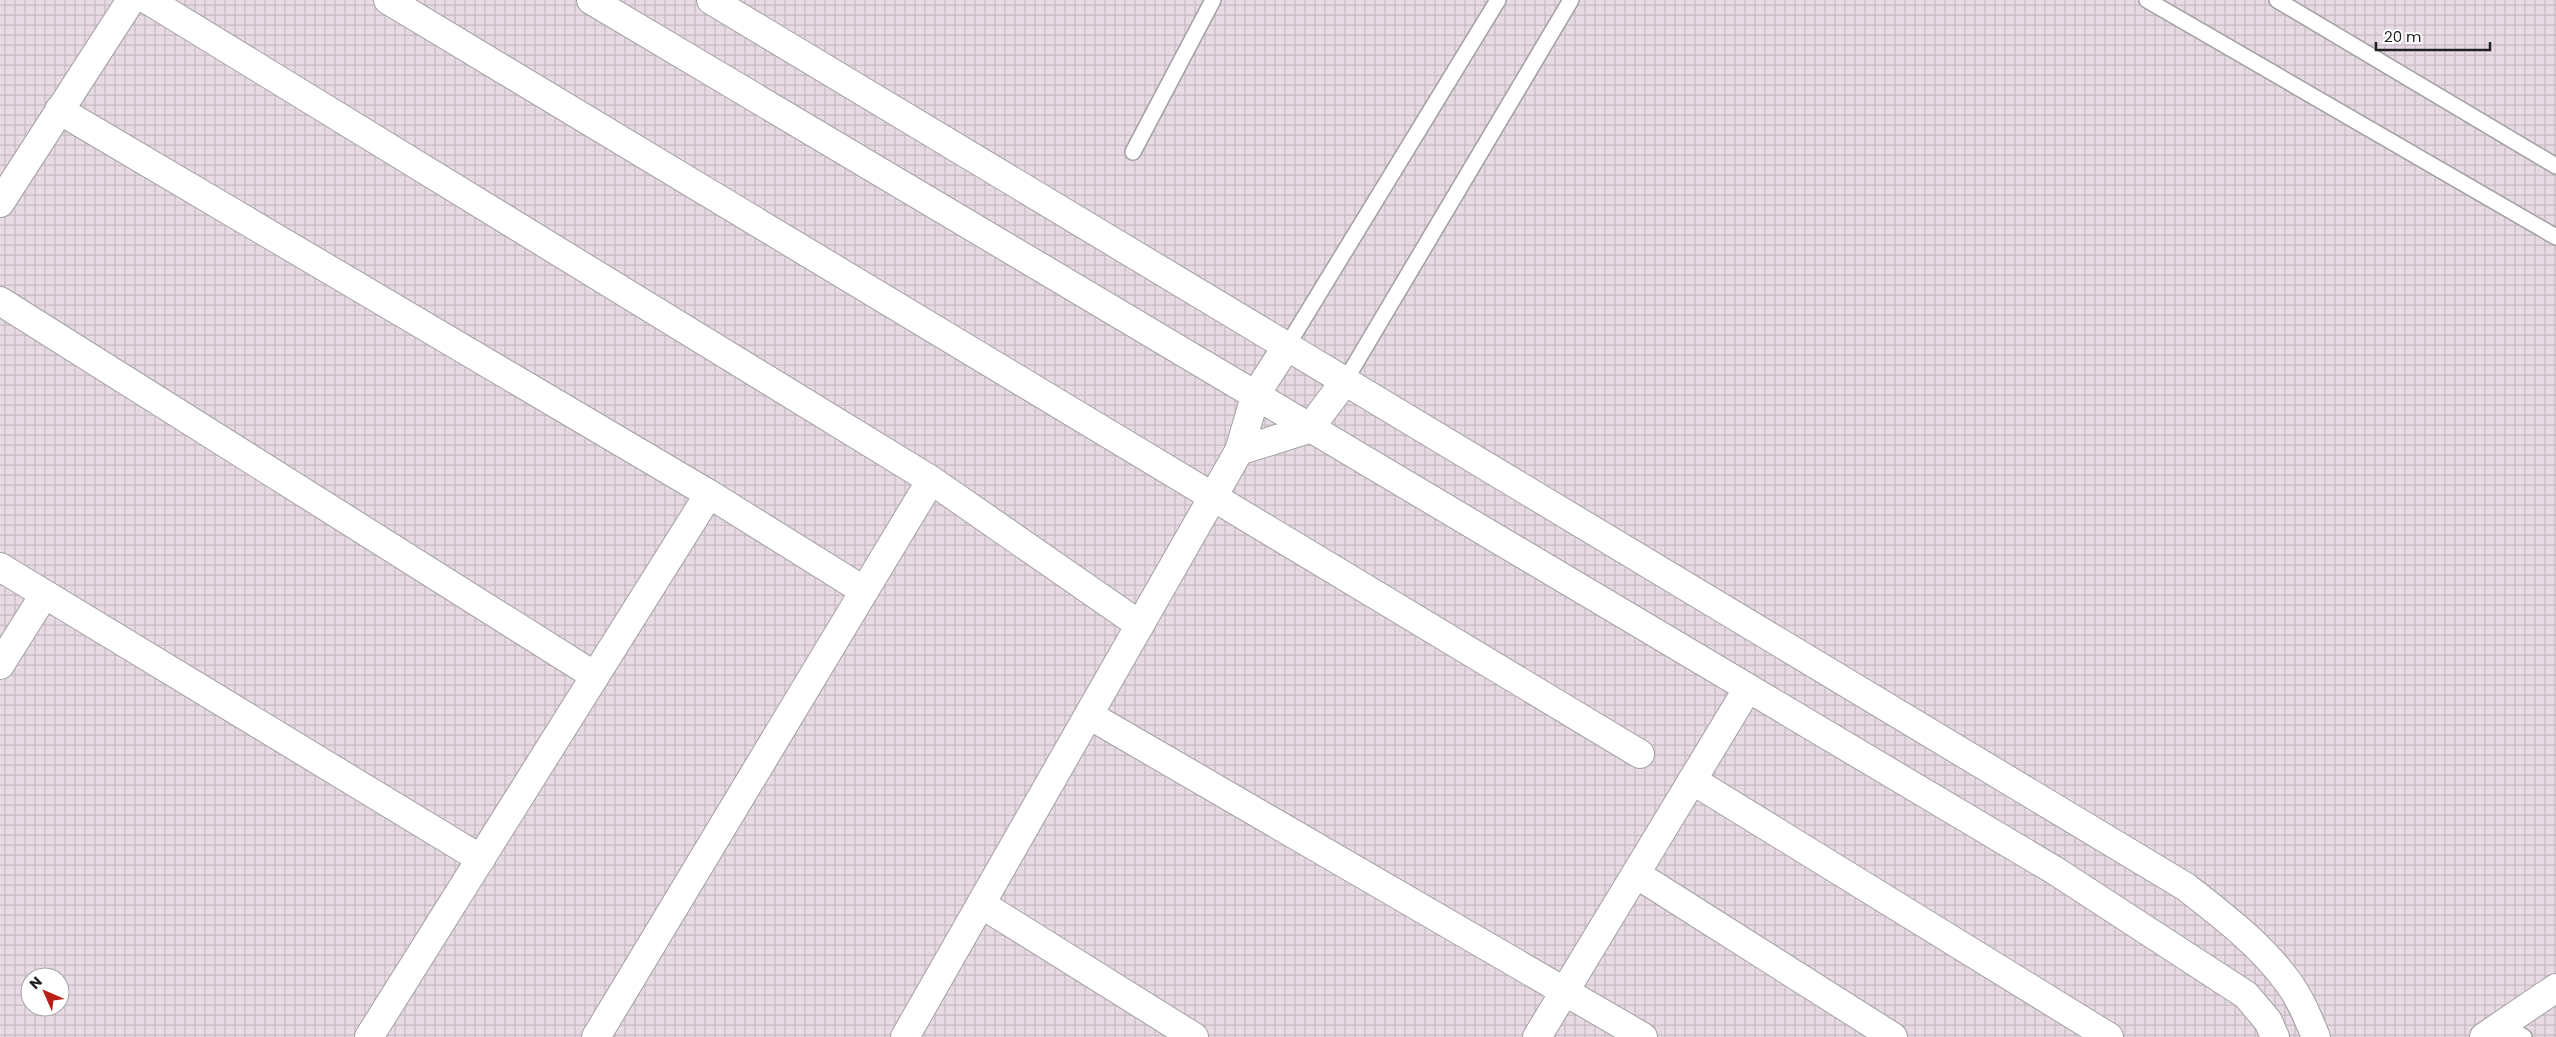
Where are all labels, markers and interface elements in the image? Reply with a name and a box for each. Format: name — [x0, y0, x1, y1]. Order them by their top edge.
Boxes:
scale bar — [2376, 20, 2490, 52]
text: 20 m — [2384, 26, 2422, 47]
north arrow — [20, 967, 70, 1017]
text: N — [25, 972, 47, 994]

